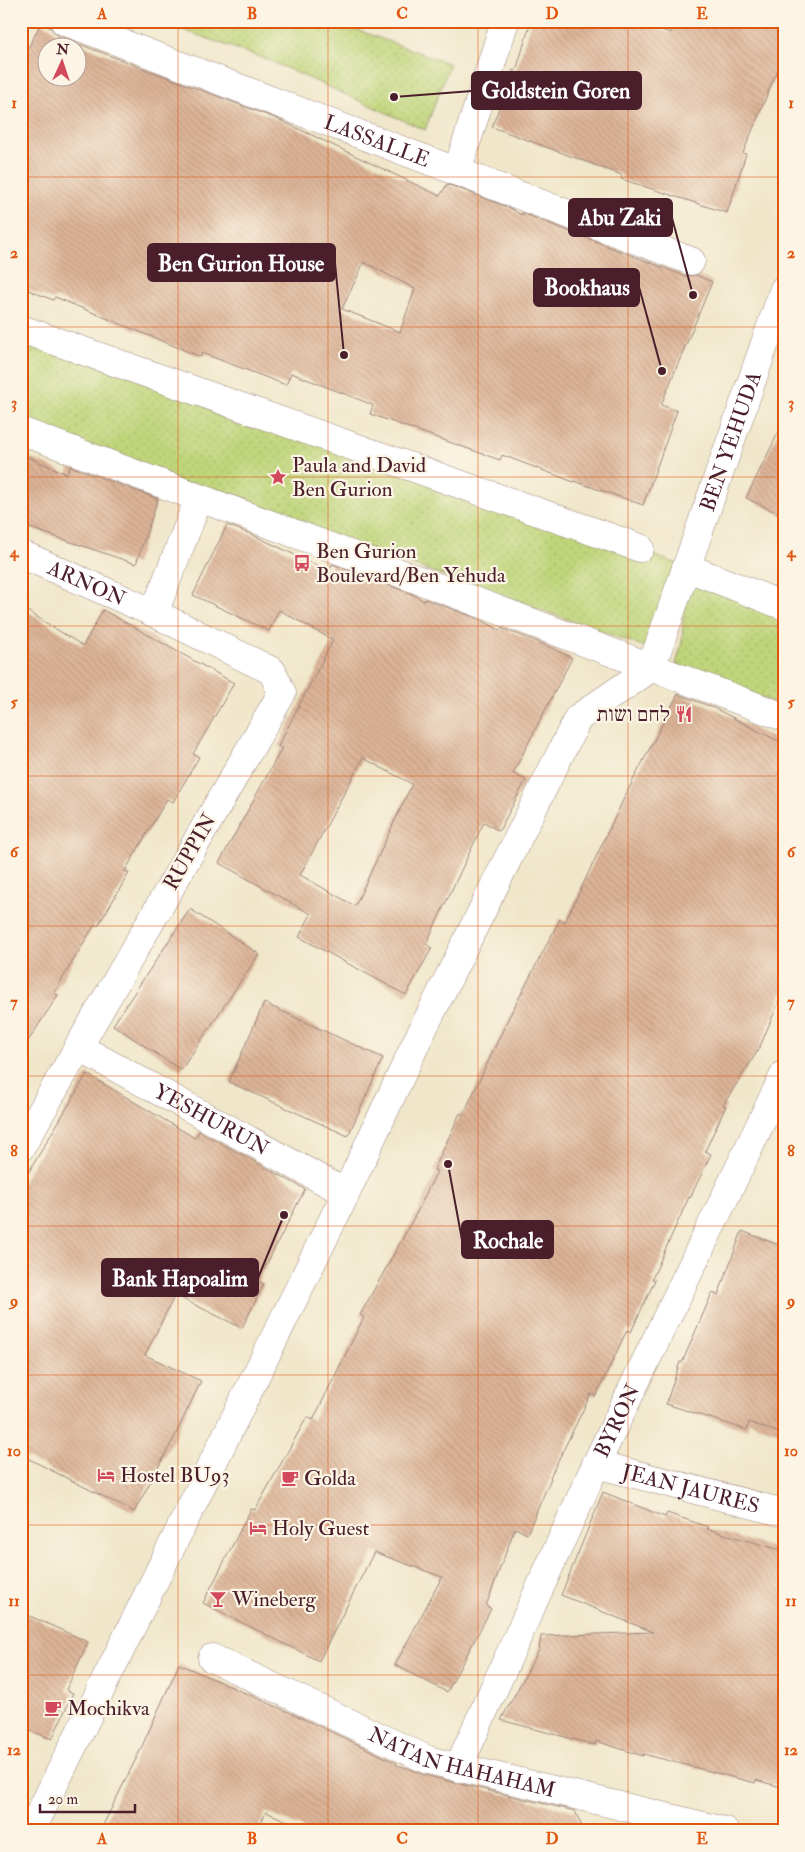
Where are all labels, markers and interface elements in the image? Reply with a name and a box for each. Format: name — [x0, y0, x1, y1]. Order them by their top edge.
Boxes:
text: A — [96, 4, 108, 24]
text: B — [247, 4, 257, 24]
text: C — [396, 4, 408, 24]
text: D — [545, 4, 559, 24]
text: E — [696, 4, 708, 24]
north arrow — [38, 38, 88, 88]
text: N — [55, 41, 70, 58]
callout: Goldstein Goren — [472, 72, 641, 109]
text: Goldstein Goren — [482, 77, 631, 105]
text: 1 — [11, 93, 17, 113]
text: 1 — [788, 93, 794, 113]
street label: LASSALLE — [320, 108, 434, 173]
callout: Abu Zaki — [569, 199, 672, 236]
text: Abu Zaki — [578, 204, 661, 232]
text: 2 — [10, 243, 18, 263]
text: 2 — [787, 243, 795, 263]
callout: Ben Gurion House — [148, 244, 335, 281]
text: Ben Gurion House — [158, 250, 325, 278]
callout: Bookhaus — [534, 269, 639, 306]
text: Bookhaus — [544, 274, 630, 302]
street label: BEN YEHUDA — [694, 368, 768, 515]
text: 3 — [11, 393, 17, 413]
text: 3 — [788, 393, 794, 413]
place label: Paula and David Ben Gurion — [292, 452, 427, 503]
place icon: Paula and David Ben Gurion — [268, 467, 288, 487]
place label: Ben Gurion Boulevard/Ben Yehuda — [316, 538, 506, 589]
text: 4 — [9, 542, 20, 562]
text: 4 — [786, 542, 797, 562]
bus stop icon: Ben Gurion Boulevard/Ben Yehuda — [292, 553, 312, 573]
street label: ARNON — [43, 554, 130, 612]
text: 5 — [10, 692, 18, 712]
text: 5 — [787, 692, 795, 712]
place label: לחם ושות — [596, 701, 670, 728]
restaurant icon: לחם ושות — [674, 704, 694, 724]
street label: RUPPIN — [157, 809, 223, 895]
text: 6 — [10, 842, 20, 862]
text: 6 — [787, 842, 797, 862]
text: 7 — [10, 992, 18, 1012]
text: 7 — [787, 992, 795, 1012]
street label: YESHURUN — [149, 1077, 274, 1162]
text: 8 — [10, 1141, 18, 1161]
text: 8 — [787, 1141, 795, 1161]
callout: Rochale — [462, 1221, 553, 1258]
text: Rochale — [473, 1227, 544, 1255]
callout: Bank Hapoalim — [102, 1259, 258, 1296]
text: Bank Hapoalim — [112, 1265, 249, 1294]
text: 9 — [8, 1291, 18, 1311]
text: 9 — [785, 1291, 795, 1311]
street label: BYRON — [588, 1379, 646, 1462]
text: 10 — [7, 1441, 21, 1461]
text: 10 — [784, 1441, 798, 1461]
street label: JEAN JAURES — [618, 1458, 762, 1520]
place label: Hostel BU93 — [120, 1462, 230, 1489]
hotel icon: Hostel BU93 — [96, 1465, 116, 1485]
place label: Golda — [304, 1465, 356, 1492]
cafe icon: Golda — [280, 1468, 300, 1488]
place label: Holy Guest — [272, 1515, 369, 1542]
hotel icon: Holy Guest — [248, 1518, 268, 1538]
place label: Wineberg — [231, 1586, 316, 1613]
bar icon: Wineberg — [208, 1589, 228, 1609]
text: 11 — [8, 1591, 20, 1611]
text: 11 — [785, 1591, 797, 1611]
place label: Mochikva — [67, 1695, 150, 1722]
cafe icon: Mochikva — [43, 1698, 63, 1718]
street label: NATAN HAHAHAM — [364, 1720, 558, 1803]
text: 12 — [7, 1740, 21, 1760]
text: 12 — [784, 1740, 798, 1760]
scale bar — [40, 1782, 135, 1814]
text: 20 m — [48, 1790, 78, 1809]
text: A — [96, 1829, 108, 1849]
text: B — [247, 1829, 257, 1849]
text: C — [396, 1829, 408, 1849]
text: D — [545, 1829, 559, 1849]
text: E — [696, 1829, 708, 1849]

